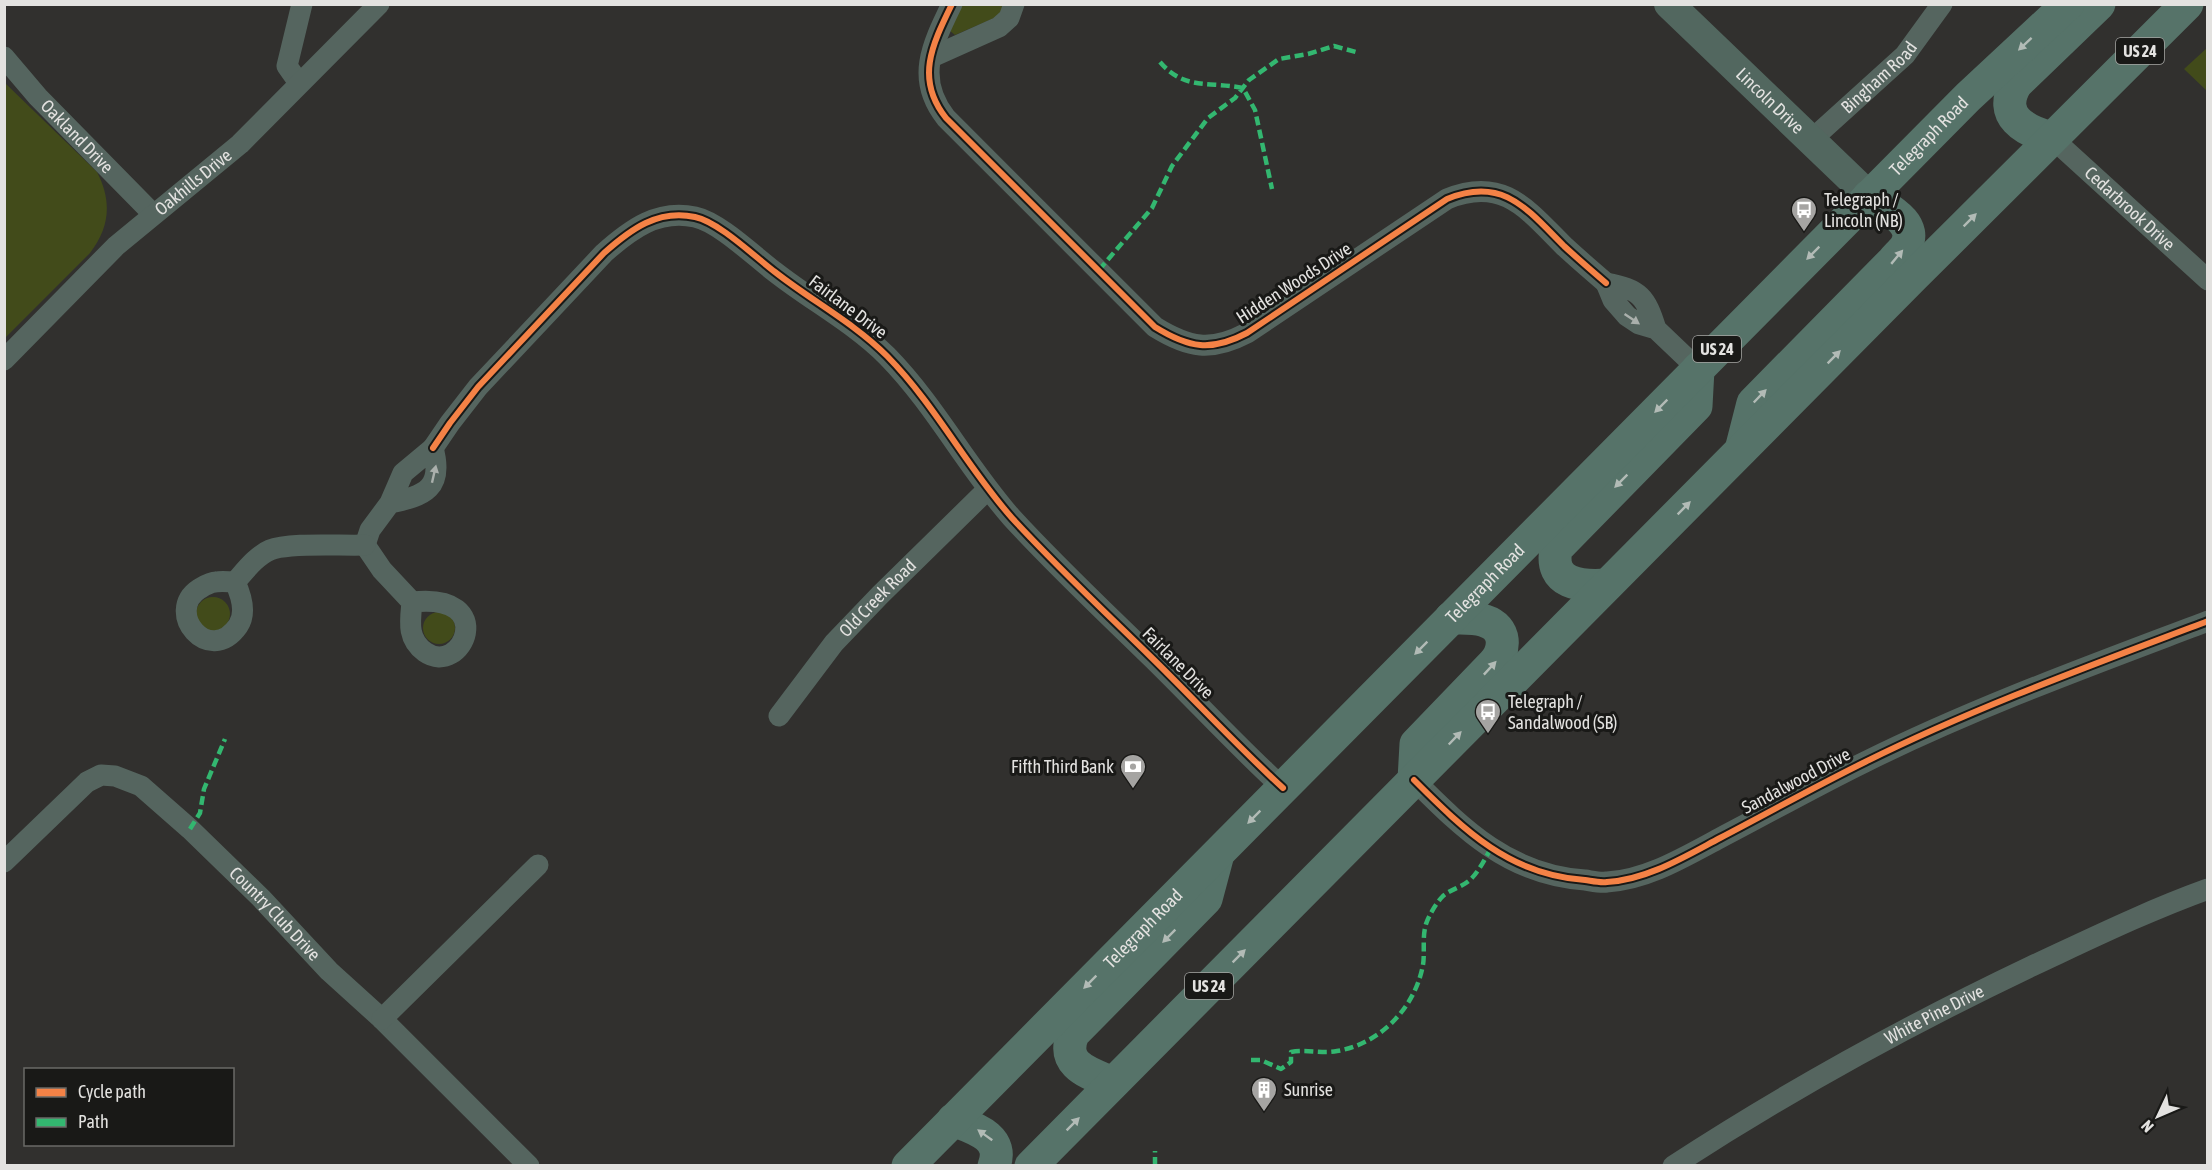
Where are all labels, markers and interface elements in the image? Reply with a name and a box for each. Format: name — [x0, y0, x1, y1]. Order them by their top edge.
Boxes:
street label: Bingham Road — [1837, 37, 1921, 118]
one-way arrow — [2017, 37, 2032, 51]
road number: US 24 — [2116, 38, 2164, 64]
street label: Lincoln Drive — [1732, 63, 1809, 138]
street label: Telegraph Road — [1885, 92, 1972, 180]
street label: Oakland Drive — [37, 95, 118, 177]
street label: Oakhills Drive — [150, 144, 236, 220]
street label: Cedarbrook Drive — [2081, 162, 2179, 255]
place label: Telegraph / Lincoln (NB) — [1824, 189, 1903, 231]
bus stop icon: Telegraph / Lincoln (NB) — [1789, 195, 1819, 233]
one-way arrow — [1963, 212, 1977, 227]
street label: Hidden Woods Drive — [1232, 238, 1355, 328]
one-way arrow — [1806, 245, 1820, 259]
one-way arrow — [1890, 249, 1903, 265]
street label: Fairlane Drive — [805, 270, 891, 343]
one-way arrow — [1624, 313, 1640, 325]
road number: US 24 — [1693, 336, 1741, 362]
one-way arrow — [1826, 350, 1840, 364]
one-way arrow — [1753, 388, 1767, 403]
one-way arrow — [1654, 399, 1668, 413]
one-way arrow — [430, 465, 440, 483]
one-way arrow — [1615, 473, 1629, 487]
one-way arrow — [1676, 501, 1690, 515]
street label: Telegraph Road — [1441, 539, 1529, 627]
street label: Old Creek Road — [835, 555, 920, 641]
street label: Fairlane Drive — [1138, 623, 1218, 703]
one-way arrow — [1414, 641, 1428, 655]
one-way arrow — [1483, 660, 1497, 675]
place label: Telegraph / Sandalwood (SB) — [1508, 691, 1617, 733]
bus stop icon: Telegraph / Sandalwood (SB) — [1473, 697, 1503, 735]
one-way arrow — [1447, 732, 1461, 746]
street label: Sandalwood Drive — [1738, 743, 1853, 818]
bank icon: Fifth Third Bank — [1118, 752, 1148, 790]
place label: Fifth Third Bank — [1011, 756, 1114, 777]
one-way arrow — [1247, 810, 1262, 824]
street label: Country Club Drive — [225, 862, 325, 965]
street label: Telegraph Road — [1099, 885, 1187, 972]
one-way arrow — [1163, 929, 1177, 943]
one-way arrow — [1232, 949, 1246, 963]
road number: US 24 — [1185, 973, 1233, 999]
one-way arrow — [1083, 975, 1097, 989]
street label: White Pine Drive — [1881, 980, 1987, 1049]
legend — [24, 1068, 234, 1146]
building icon: Sunrise — [1249, 1075, 1279, 1113]
place label: Sunrise — [1284, 1079, 1333, 1100]
text: Cycle path — [78, 1081, 146, 1102]
north arrow — [2128, 1086, 2188, 1146]
text: Path — [78, 1111, 109, 1132]
one-way arrow — [1065, 1117, 1079, 1131]
text: N — [2137, 1117, 2157, 1136]
one-way arrow — [977, 1129, 993, 1141]

